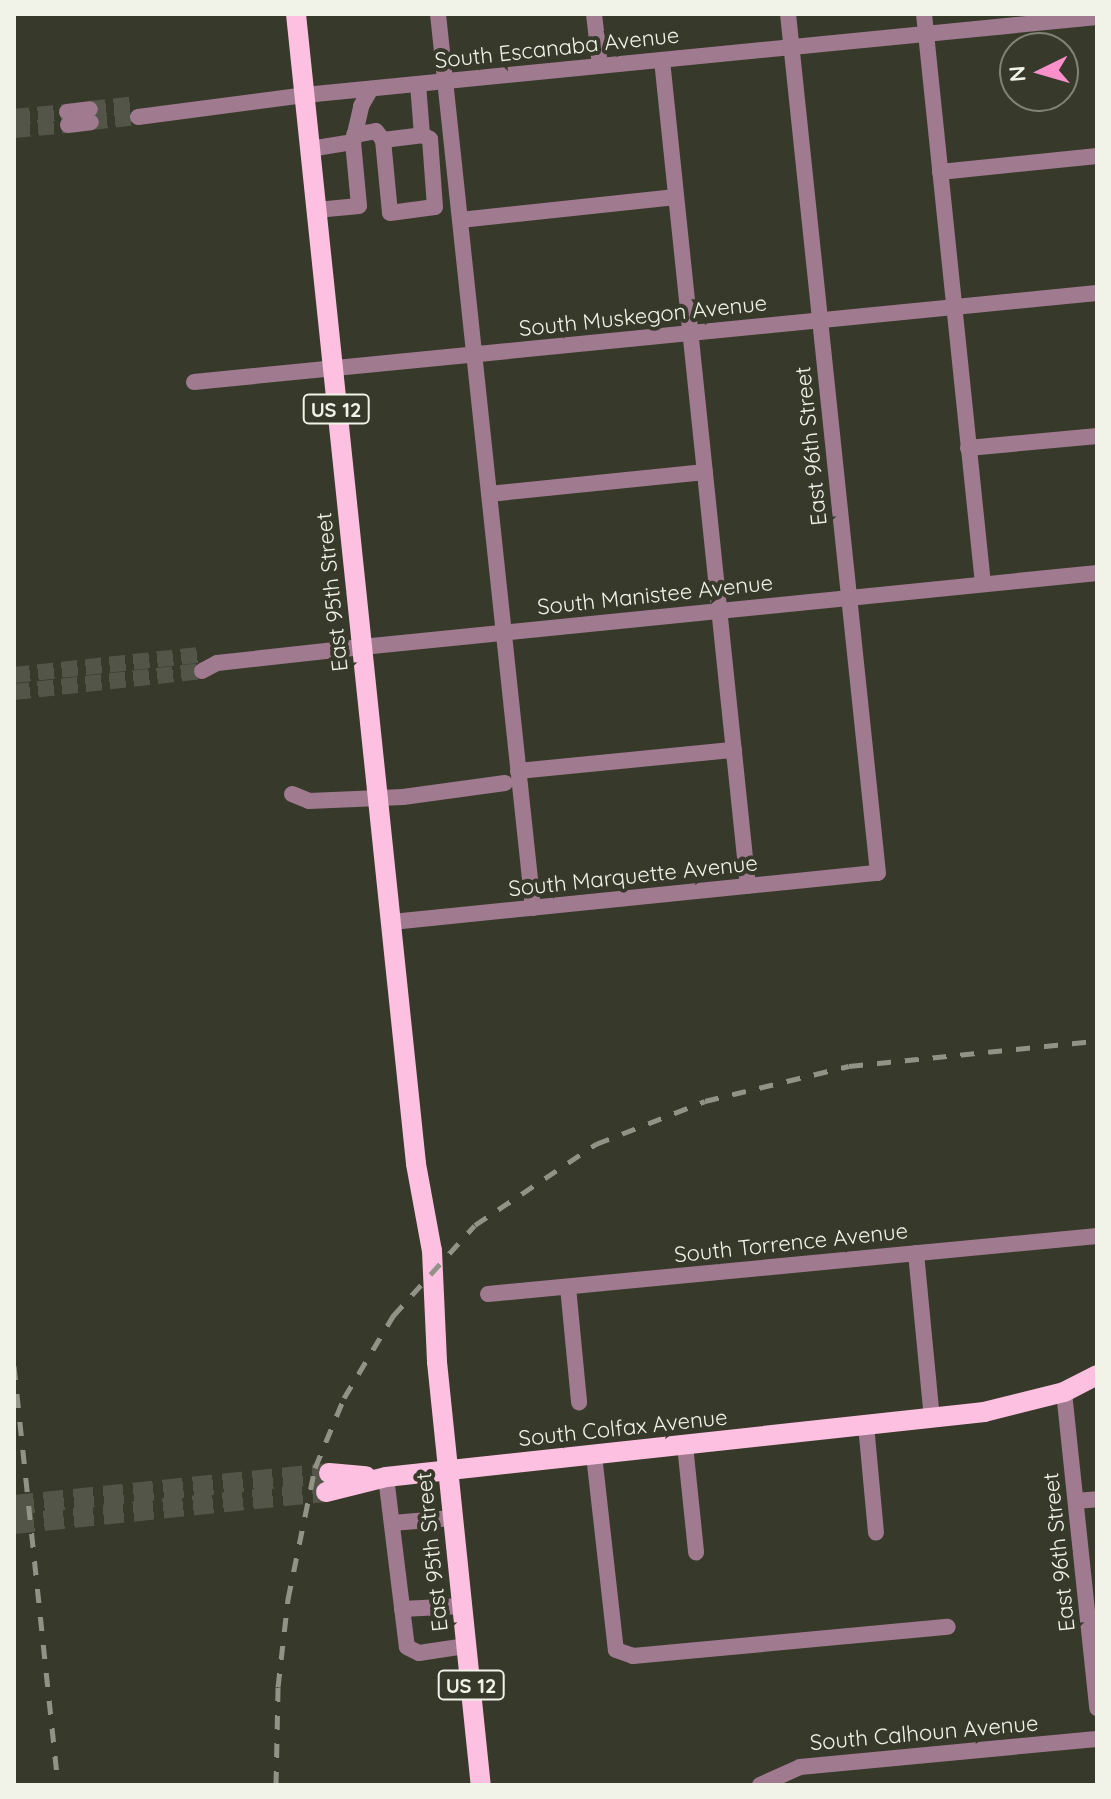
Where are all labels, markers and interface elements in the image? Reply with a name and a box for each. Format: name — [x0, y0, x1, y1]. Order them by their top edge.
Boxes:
street label: South Escanaba Avenue — [433, 22, 681, 74]
north arrow — [999, 32, 1079, 112]
text: N — [1002, 65, 1032, 83]
street label: South Muskegon Avenue — [518, 290, 768, 342]
street label: East 96th Street — [790, 365, 832, 527]
road number: US 12 — [302, 393, 370, 425]
street label: East 95th Street — [311, 511, 353, 673]
street label: South Manistee Avenue — [536, 569, 774, 621]
street label: South Marquette Avenue — [507, 850, 759, 902]
street label: South Torrence Avenue — [673, 1218, 909, 1268]
street label: South Colfax Avenue — [517, 1404, 729, 1452]
street label: East 95th Street — [411, 1471, 453, 1633]
street label: East 96th Street — [1038, 1471, 1080, 1633]
road number: US 12 — [437, 1669, 505, 1701]
street label: South Calhoun Avenue — [809, 1710, 1039, 1756]

